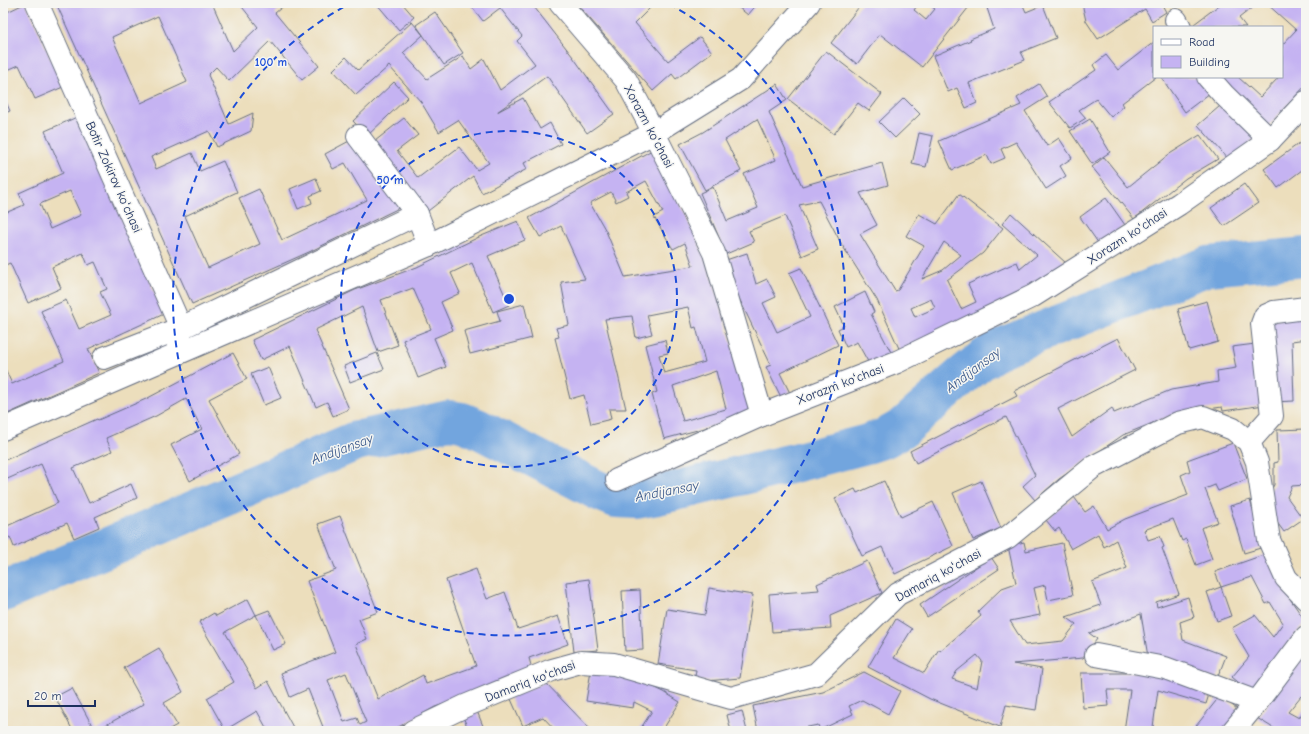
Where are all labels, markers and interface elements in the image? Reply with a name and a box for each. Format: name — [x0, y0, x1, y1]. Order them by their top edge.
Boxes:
legend — [1153, 26, 1283, 78]
text: Road — [1189, 35, 1215, 49]
text: 100 m — [255, 55, 287, 69]
text: Building — [1189, 55, 1230, 69]
street label: Xorazm koʻchasi — [621, 82, 677, 170]
street label: Botir Zokirov koʻchasi — [83, 119, 145, 235]
text: 50 m — [376, 173, 404, 187]
street label: Xorazm koʻchasi — [1084, 205, 1170, 267]
centre of rings — [502, 292, 516, 306]
water label: Andijansay — [941, 343, 1004, 397]
street label: Xorazm koʻchasi — [794, 360, 886, 408]
water label: Andijansay — [308, 430, 376, 468]
water label: Andijansay — [633, 476, 701, 506]
street label: Damariq koʻchasi — [893, 545, 983, 605]
street label: Damariq koʻchasi — [483, 657, 577, 705]
scale bar — [28, 682, 95, 708]
text: 20 m — [34, 689, 62, 703]

